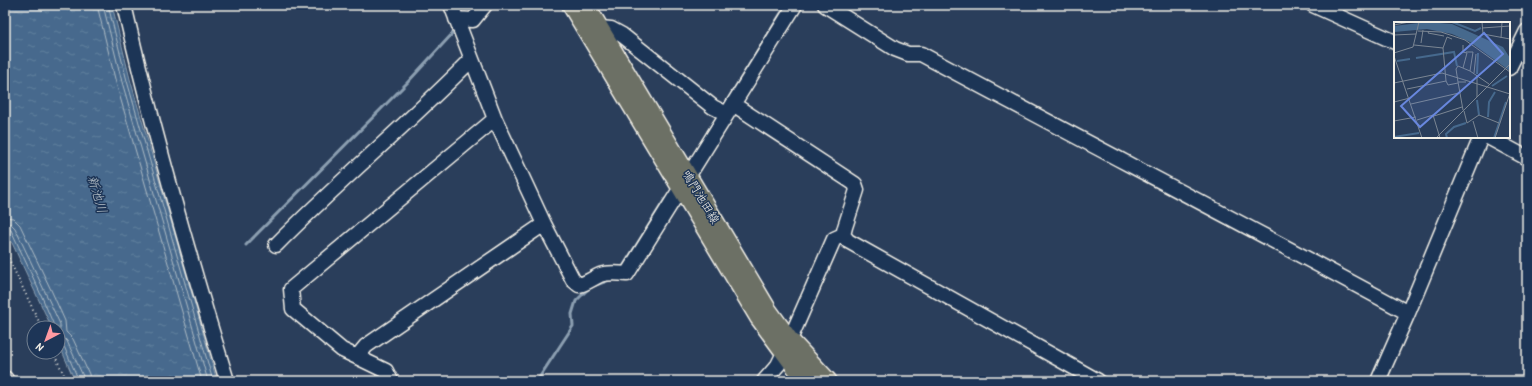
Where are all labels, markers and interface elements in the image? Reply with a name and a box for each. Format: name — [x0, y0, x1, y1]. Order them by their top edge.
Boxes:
inset map — [1394, 22, 1510, 138]
street label: 鳴門池田線 — [679, 167, 724, 227]
water label: 新池川 — [84, 173, 112, 215]
north arrow — [26, 320, 66, 360]
text: N — [33, 340, 46, 355]

